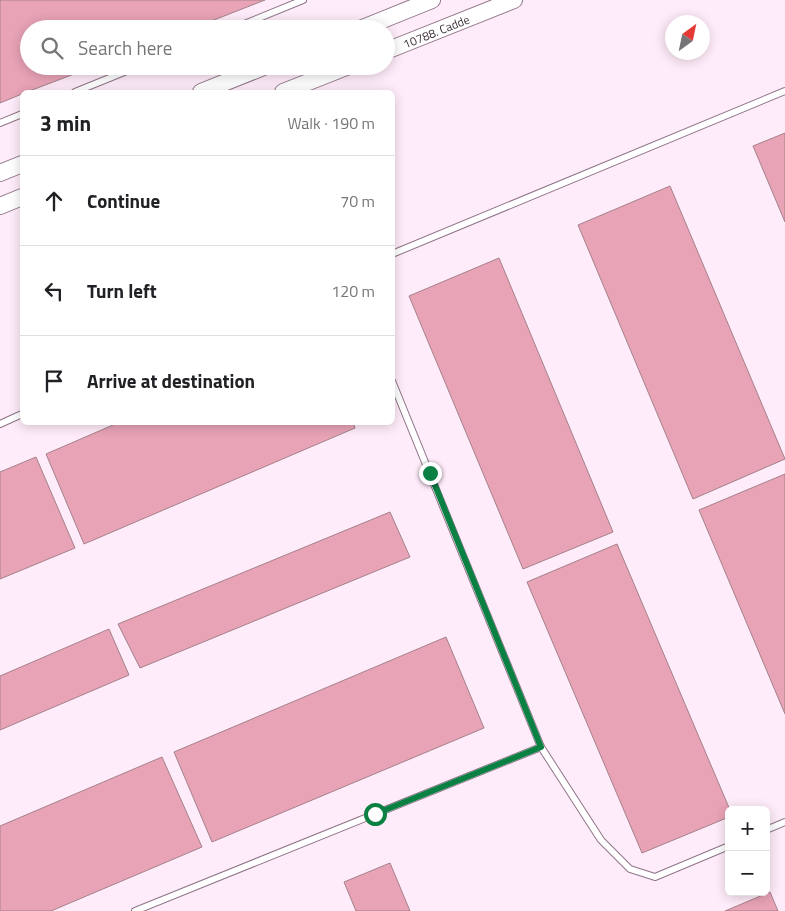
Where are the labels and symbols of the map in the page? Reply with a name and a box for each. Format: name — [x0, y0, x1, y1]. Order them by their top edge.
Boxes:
street label: 10788. Cadde — [400, 9, 472, 53]
north arrow — [665, 15, 710, 60]
route end — [419, 462, 442, 485]
route start — [364, 803, 387, 826]

